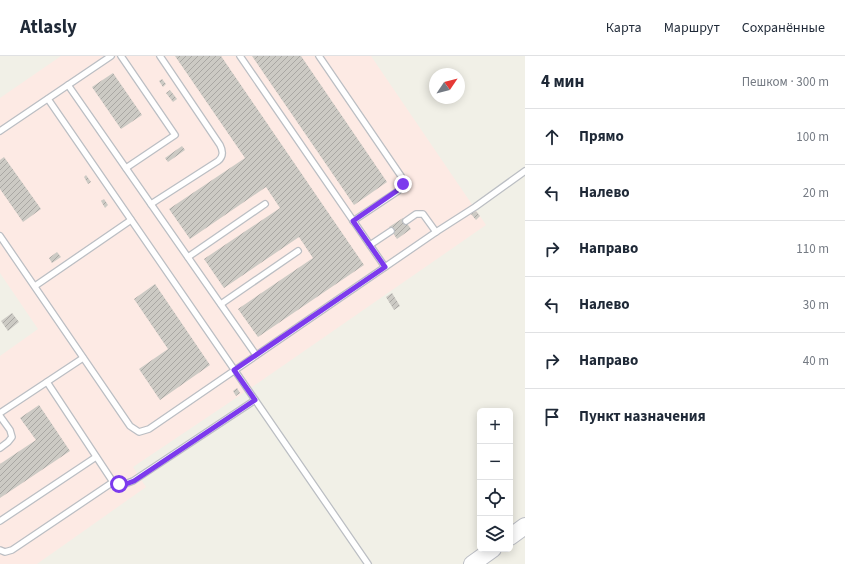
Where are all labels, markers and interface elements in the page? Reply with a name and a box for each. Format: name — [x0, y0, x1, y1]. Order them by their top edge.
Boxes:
text: Atlasly — [20, 14, 77, 41]
text: Карта — [606, 18, 642, 38]
text: Маршрут — [664, 18, 720, 38]
text: Сохранённые — [742, 18, 825, 38]
north arrow — [429, 68, 465, 104]
text: 4 мин — [541, 70, 584, 94]
text: Пешком · 300 m — [742, 73, 829, 91]
icon: ahead — [541, 126, 563, 148]
text: Прямо — [579, 126, 624, 147]
text: 100 m — [796, 128, 829, 146]
route end — [394, 175, 412, 193]
icon: left — [541, 182, 563, 204]
text: Налево — [579, 182, 630, 203]
text: 20 m — [803, 184, 829, 202]
icon: right — [541, 238, 563, 260]
text: Направо — [579, 238, 638, 259]
text: 110 m — [796, 240, 829, 258]
icon: left — [541, 294, 563, 316]
text: Налево — [579, 294, 630, 315]
text: 30 m — [803, 296, 829, 314]
icon: right — [541, 350, 563, 372]
text: Направо — [579, 350, 638, 371]
text: 40 m — [803, 352, 829, 370]
icon: arrive — [541, 406, 563, 428]
text: Пункт назначения — [579, 406, 706, 427]
map controls — [477, 408, 513, 552]
button: + — [477, 408, 513, 444]
button: − — [477, 444, 513, 480]
route start — [110, 475, 128, 493]
button: locate — [477, 480, 513, 516]
button: layers — [477, 516, 513, 552]

